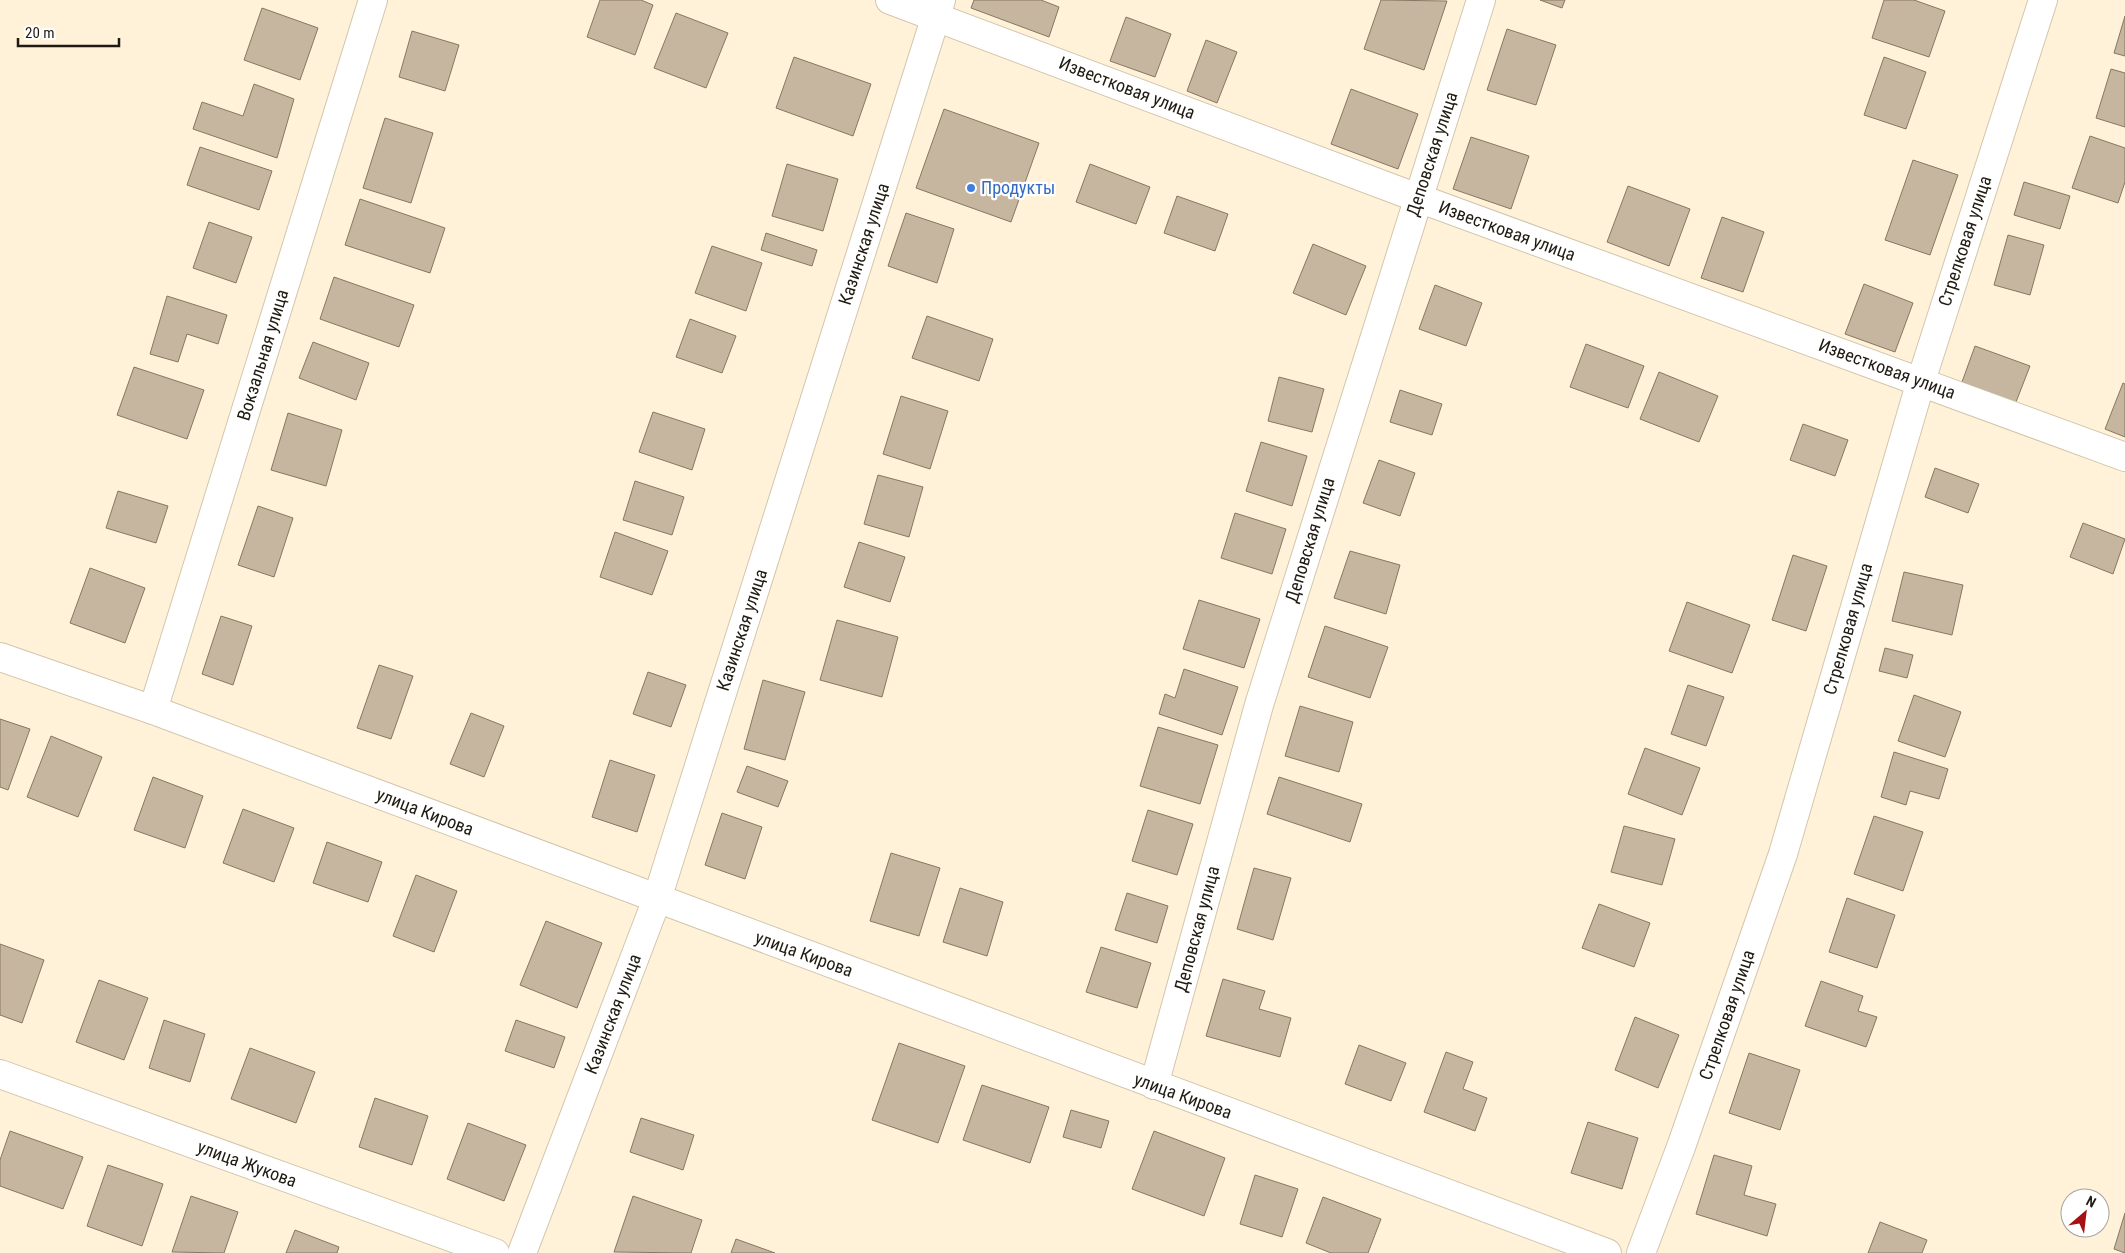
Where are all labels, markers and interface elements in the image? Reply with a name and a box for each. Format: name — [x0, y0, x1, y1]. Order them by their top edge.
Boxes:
scale bar — [18, 15, 119, 47]
text: 20 m — [25, 24, 55, 42]
street label: Известковая улица — [1056, 52, 1198, 123]
street label: Деповская улица — [1402, 89, 1462, 219]
street label: Стрелковая улица — [1934, 173, 1996, 309]
place label: Продукты — [981, 177, 1055, 198]
street label: Казинская улица — [834, 180, 893, 307]
marker: Продукты — [965, 182, 977, 194]
street label: Известковая улица — [1436, 196, 1579, 265]
street label: Вокзальная улица — [233, 287, 292, 423]
street label: Известковая улица — [1816, 334, 1959, 403]
street label: Деповская улица — [1281, 475, 1339, 605]
street label: Стрелковая улица — [1819, 561, 1876, 697]
street label: Казинская улица — [712, 566, 771, 693]
street label: улица Кирова — [374, 783, 477, 840]
street label: Деповская улица — [1170, 864, 1223, 994]
street label: улица Кирова — [752, 926, 856, 981]
street label: Стрелковая улица — [1694, 947, 1759, 1083]
street label: Казинская улица — [580, 951, 645, 1077]
street label: улица Кирова — [1131, 1068, 1235, 1123]
street label: улица Жукова — [195, 1136, 300, 1191]
north arrow — [2060, 1188, 2110, 1238]
text: N — [2084, 1192, 2099, 1211]

